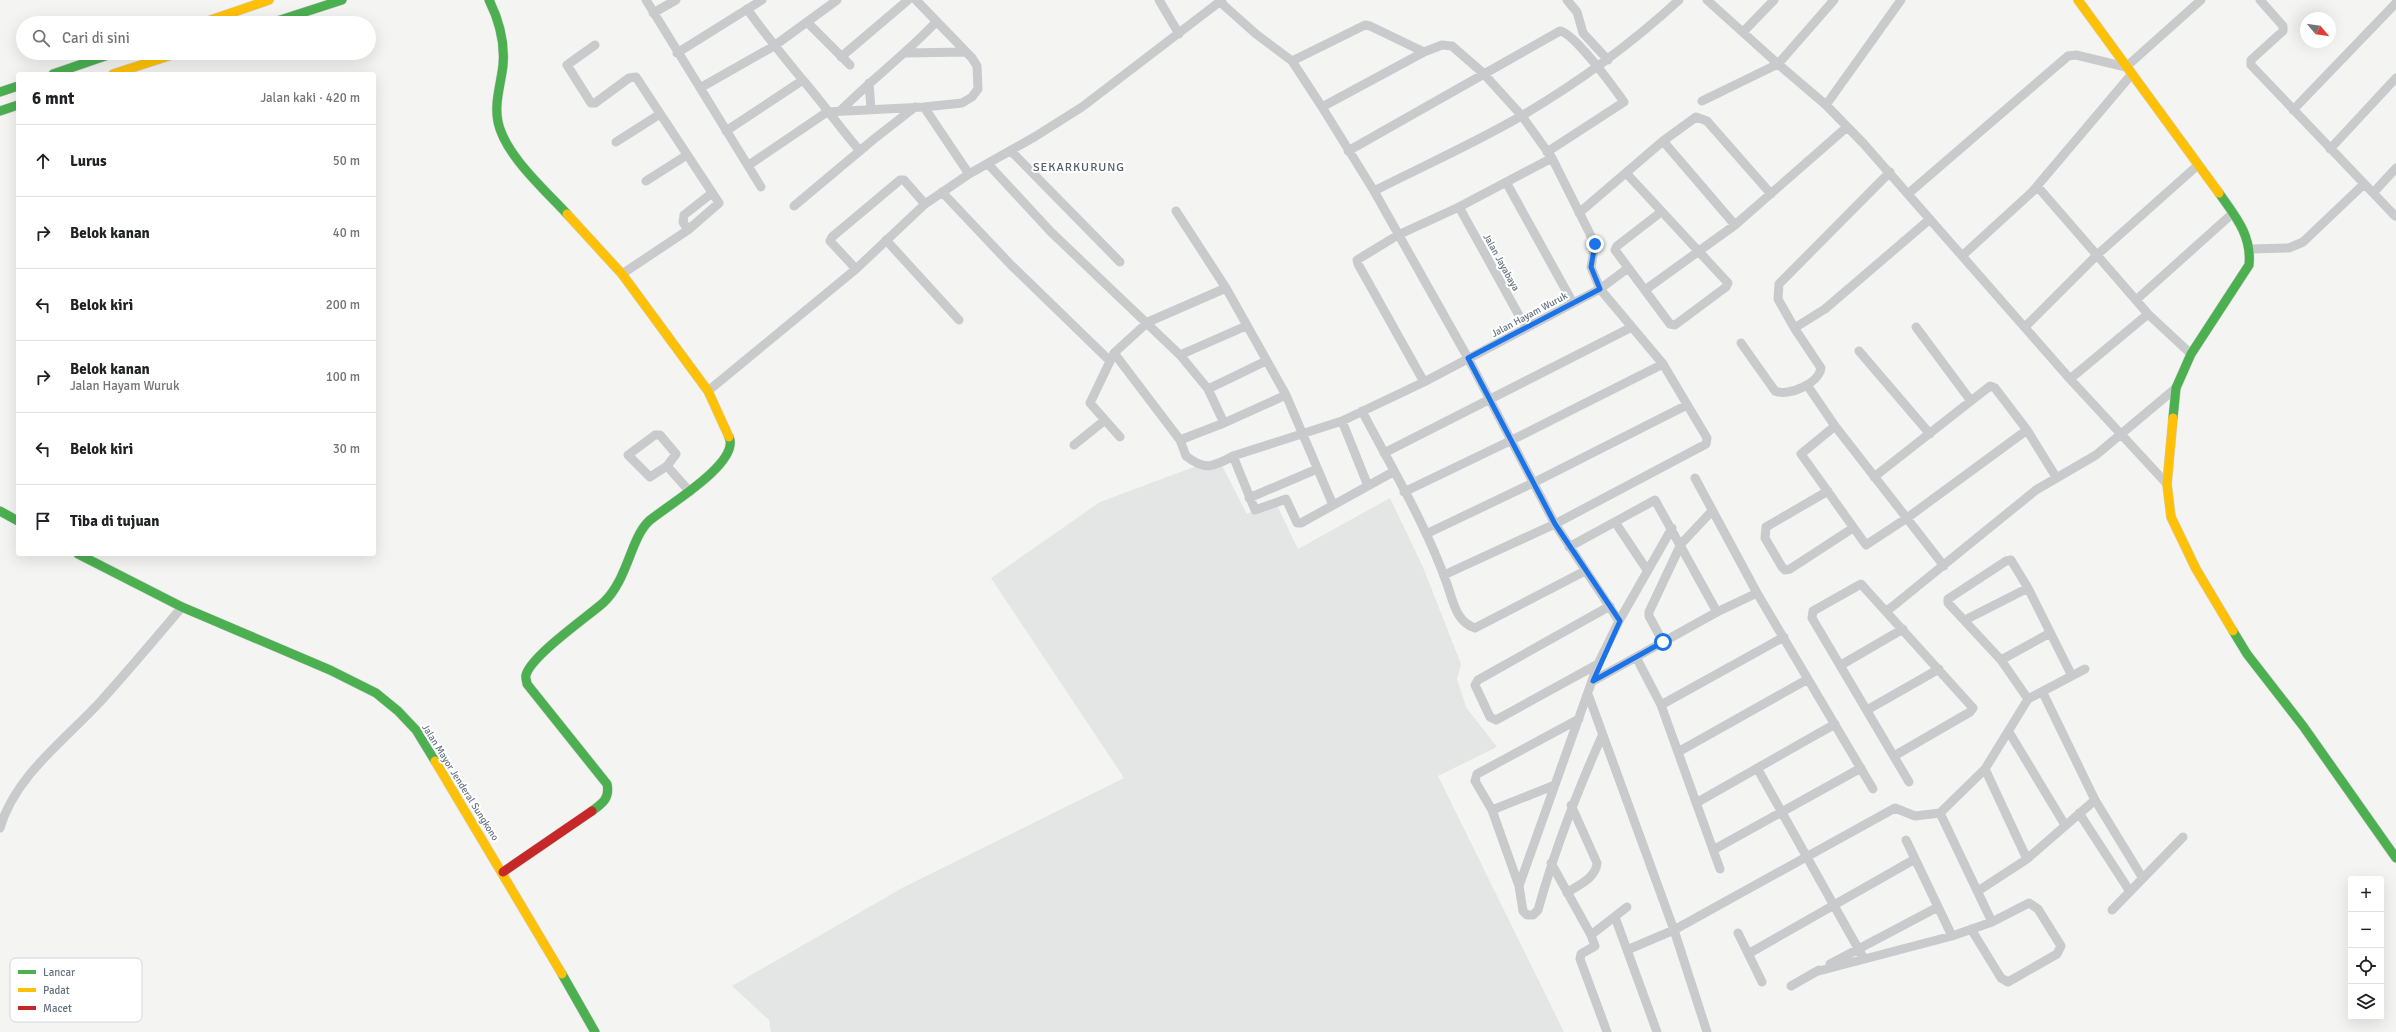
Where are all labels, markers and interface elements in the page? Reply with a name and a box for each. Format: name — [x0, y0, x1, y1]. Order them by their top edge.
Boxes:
north arrow — [2300, 12, 2336, 48]
search box — [16, 16, 376, 60]
icon: search — [30, 27, 52, 49]
text: Cari di sini — [62, 29, 130, 47]
text: 6 mnt — [32, 88, 74, 109]
text: Jalan kaki · 420 m — [261, 90, 360, 106]
icon: ahead — [32, 150, 54, 172]
text: Lurus — [70, 152, 107, 170]
text: 50 m — [333, 153, 360, 169]
district label: SEKARKURUNG — [1033, 160, 1125, 175]
icon: right — [32, 222, 54, 244]
text: Belok kanan — [70, 224, 150, 242]
text: 40 m — [333, 225, 360, 241]
street label: Jalan Jayabaya — [1480, 232, 1522, 293]
route end — [1586, 235, 1604, 253]
street label: Jalan Hayam Wuruk — [1489, 290, 1569, 340]
icon: left — [32, 294, 54, 316]
text: Belok kiri — [70, 296, 133, 314]
text: 200 m — [326, 297, 360, 313]
text: Belok kanan — [70, 360, 150, 378]
icon: right — [32, 366, 54, 388]
text: 100 m — [326, 369, 360, 385]
text: Jalan Hayam Wuruk — [70, 378, 180, 394]
icon: left — [32, 438, 54, 460]
text: Belok kiri — [70, 440, 133, 458]
text: 30 m — [333, 441, 360, 457]
icon: arrive — [32, 510, 54, 532]
text: Tiba di tujuan — [70, 512, 160, 530]
route start — [1654, 633, 1672, 651]
street label: Jalan Mayor Jenderal Sungkono — [419, 722, 501, 843]
map controls — [2348, 876, 2384, 1020]
button: + — [2348, 876, 2384, 912]
button: − — [2348, 912, 2384, 948]
button: locate — [2348, 948, 2384, 984]
legend — [10, 958, 142, 1022]
text: Lancar — [43, 966, 75, 979]
text: Padat — [43, 984, 70, 997]
button: layers — [2348, 984, 2384, 1020]
text: Macet — [43, 1002, 72, 1015]

